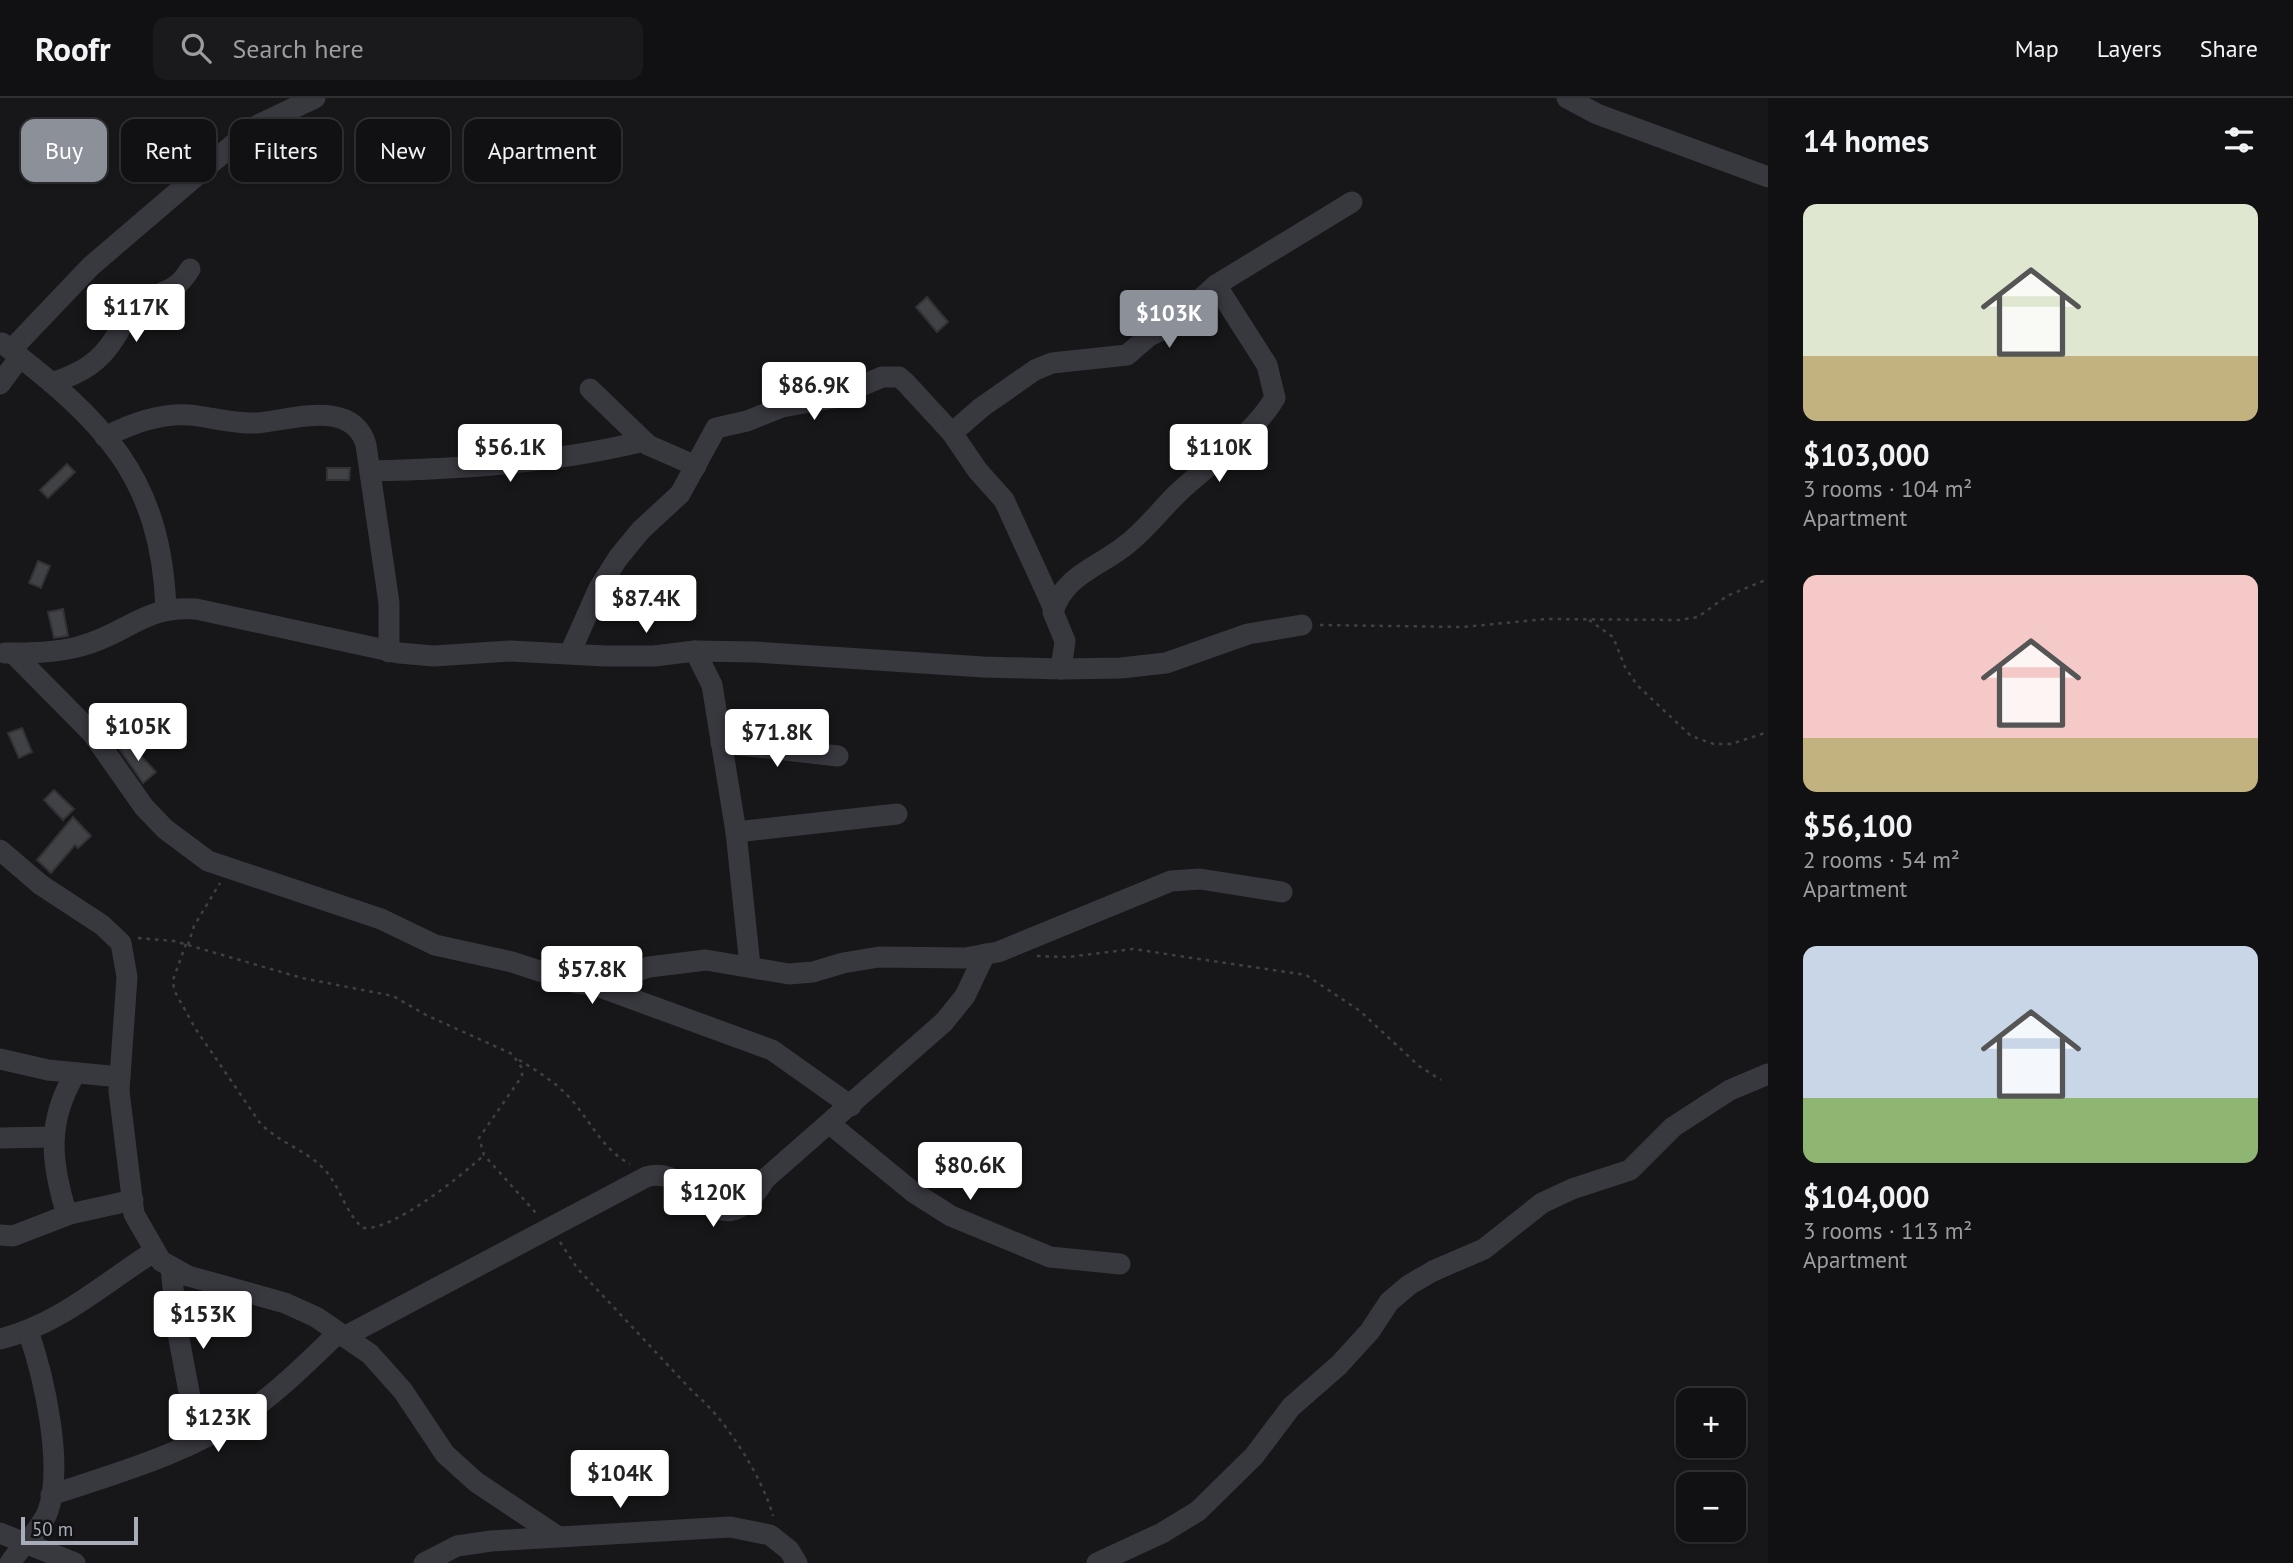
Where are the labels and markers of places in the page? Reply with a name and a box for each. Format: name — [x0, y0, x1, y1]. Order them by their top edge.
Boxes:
pin: $117K — [87, 285, 185, 344]
pin: $103K — [1120, 290, 1218, 350]
pin: $86.9K — [757, 362, 871, 422]
pin: $56.1K — [453, 424, 567, 484]
pin: $110K — [1170, 424, 1268, 484]
pin: $87.4K — [589, 575, 703, 635]
pin: $105K — [89, 704, 187, 763]
pin: $71.8K — [720, 710, 834, 769]
pin: $57.8K — [535, 946, 649, 1006]
pin: $80.6K — [913, 1142, 1027, 1202]
pin: $120K — [664, 1170, 762, 1229]
pin: $153K — [154, 1292, 252, 1351]
pin: $123K — [169, 1394, 267, 1454]
pin: $104K — [571, 1450, 669, 1510]

